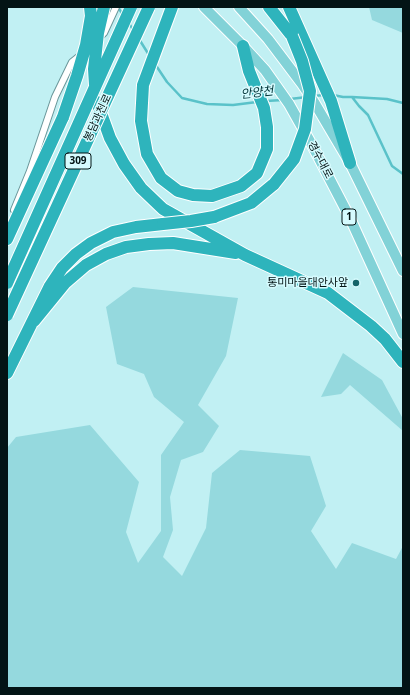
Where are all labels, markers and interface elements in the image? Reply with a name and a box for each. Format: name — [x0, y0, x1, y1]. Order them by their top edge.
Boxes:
water label: 안양천 — [240, 84, 274, 102]
street label: 봉담과천로 — [81, 92, 115, 144]
street label: 경수대로 — [305, 139, 335, 181]
road number: 309 — [65, 153, 91, 169]
road number: 1 — [342, 209, 356, 225]
place label: 통미마을대안사앞 — [267, 276, 348, 290]
marker: 통미마을대안사앞 — [351, 278, 361, 288]

